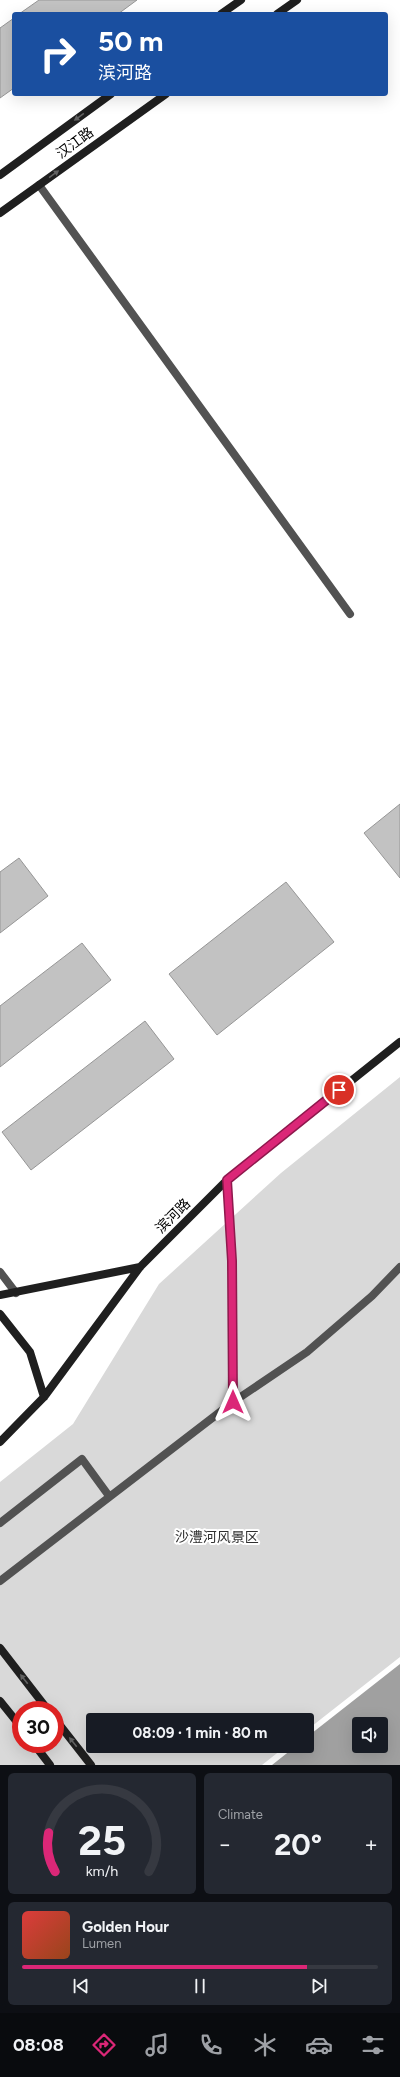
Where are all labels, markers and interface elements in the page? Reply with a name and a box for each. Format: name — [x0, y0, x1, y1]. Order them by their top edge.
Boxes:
text: 50 m — [98, 24, 164, 58]
icon: right — [32, 28, 84, 80]
text: 滨河路 — [98, 62, 152, 84]
one-way arrow — [74, 113, 85, 121]
street label: 汉江路 — [53, 124, 97, 162]
one-way arrow — [49, 170, 60, 178]
pin — [322, 1073, 356, 1107]
icon: arrive — [328, 1079, 350, 1101]
street label: 滨河路 — [152, 1195, 194, 1237]
position arrow — [212, 1381, 254, 1423]
park label: 沙澧河风景区 — [175, 1529, 259, 1546]
one-way arrow — [20, 1674, 28, 1685]
speed limit sign: 30 — [12, 1701, 64, 1753]
map controls — [352, 1717, 388, 1753]
button: sound — [352, 1717, 388, 1753]
text: 08:09 · 1 min · 80 m — [133, 1724, 267, 1742]
one-way arrow — [69, 1736, 77, 1747]
text: Climate — [218, 1807, 263, 1822]
text: 25 — [78, 1814, 126, 1864]
text: 20° — [274, 1826, 322, 1863]
text: − — [218, 1831, 232, 1858]
text: + — [364, 1831, 378, 1858]
text: km/h — [86, 1861, 118, 1879]
text: Golden Hour — [82, 1918, 169, 1936]
text: Lumen — [82, 1936, 121, 1951]
icon: previous — [70, 1975, 92, 1997]
icon: pause — [189, 1975, 211, 1997]
icon: next — [308, 1975, 330, 1997]
icon: directions — [90, 2031, 118, 2059]
icon: music — [143, 2031, 171, 2059]
icon: phone — [197, 2031, 225, 2059]
icon: climate — [251, 2031, 279, 2059]
icon: car — [305, 2031, 333, 2059]
icon: filters — [359, 2031, 387, 2059]
text: 08:08 — [13, 2034, 64, 2056]

